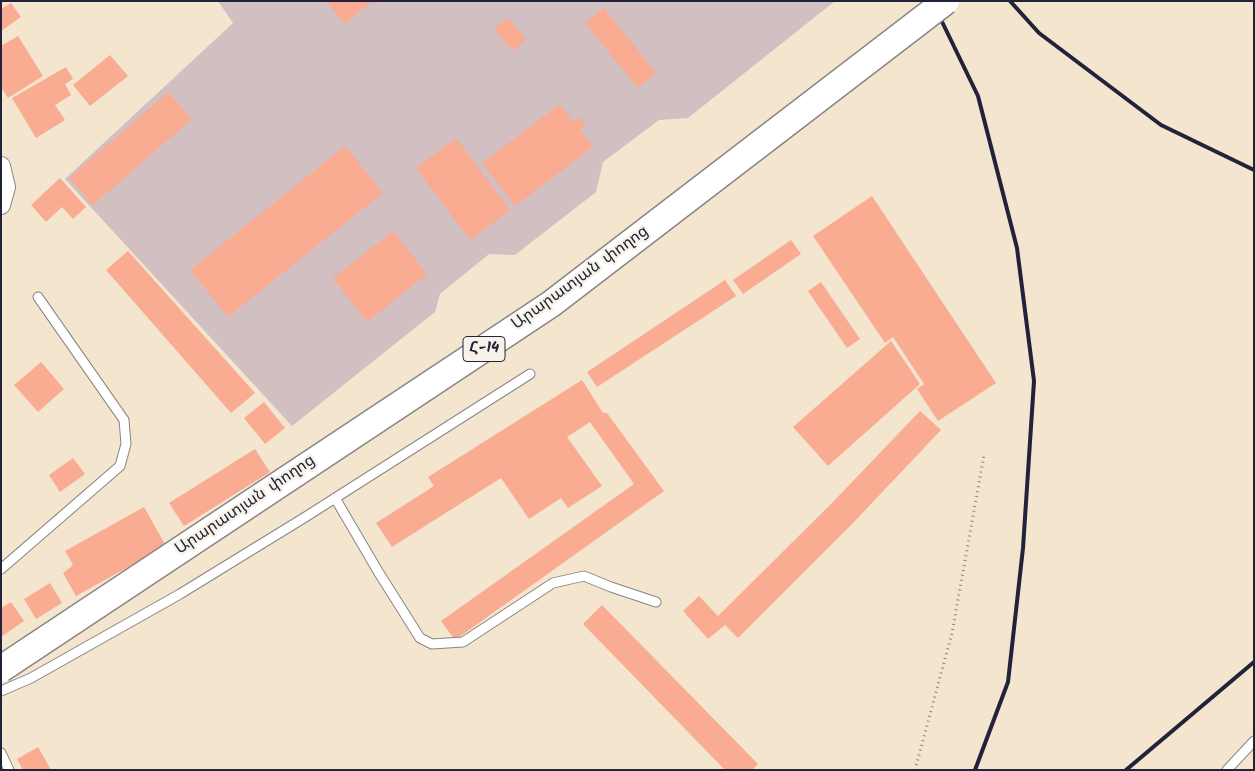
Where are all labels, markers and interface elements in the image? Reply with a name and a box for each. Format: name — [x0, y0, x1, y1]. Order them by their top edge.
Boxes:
street label: Արարատյան փողոց — [509, 223, 653, 335]
road number: Հ-14 — [463, 336, 505, 362]
street label: Արարատյան փողոց — [172, 452, 320, 560]

